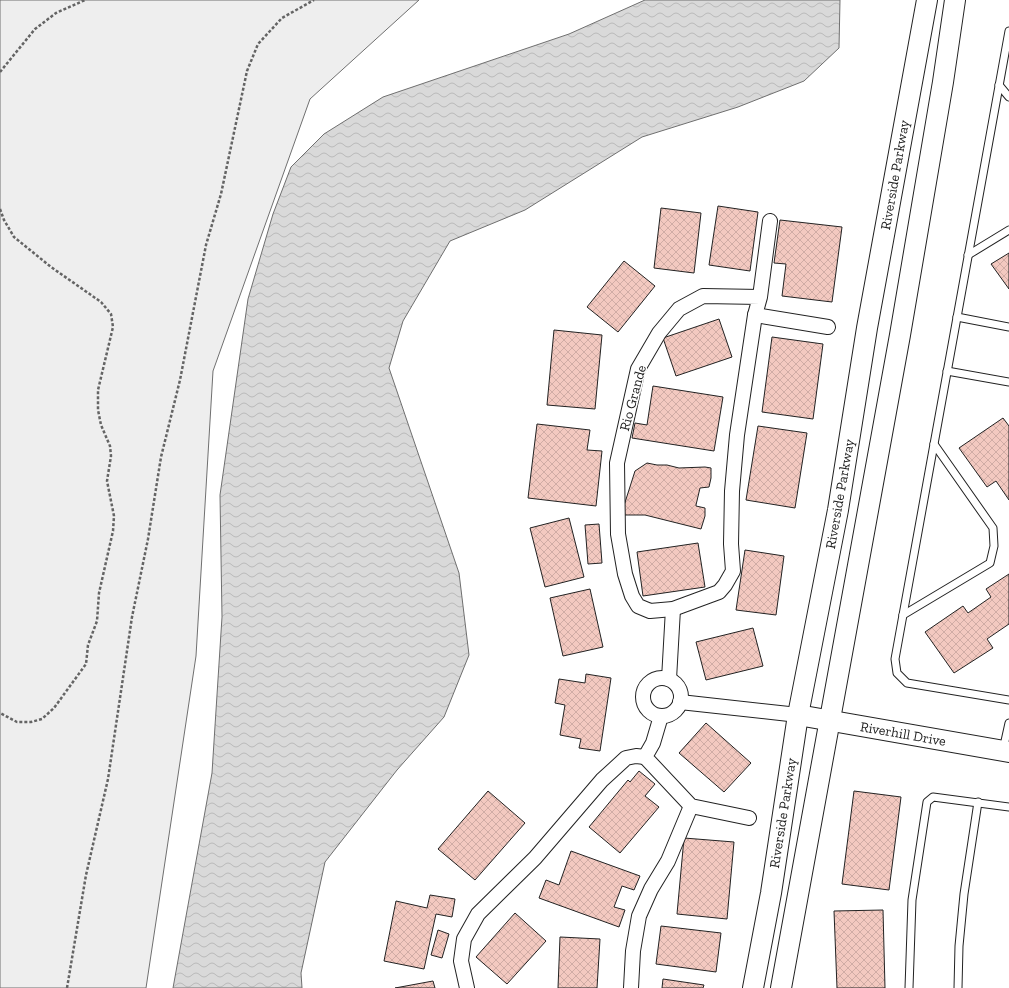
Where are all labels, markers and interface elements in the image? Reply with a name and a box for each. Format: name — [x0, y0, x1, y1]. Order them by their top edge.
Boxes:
street label: Riverside Parkway — [877, 118, 913, 231]
street label: Rio Grande — [616, 363, 650, 433]
street label: Riverside Parkway — [822, 437, 858, 550]
street label: Riverhill Drive — [859, 718, 948, 750]
street label: Riverside Parkway — [766, 756, 800, 869]

